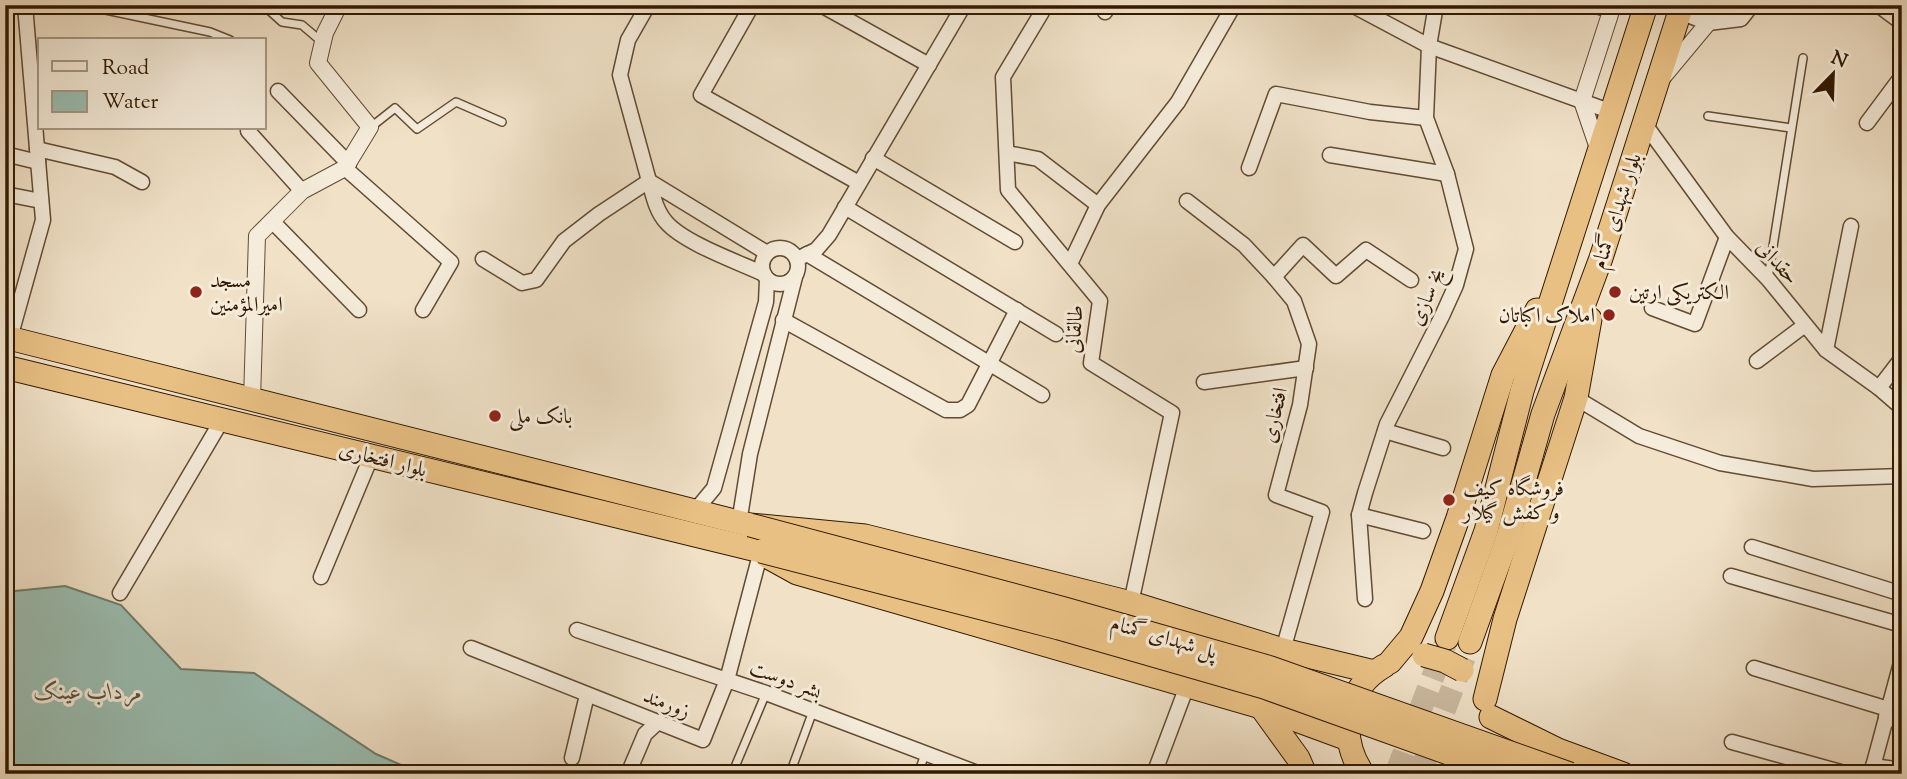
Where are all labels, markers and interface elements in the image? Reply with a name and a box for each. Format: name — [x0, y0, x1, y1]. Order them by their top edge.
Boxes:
legend — [38, 38, 266, 130]
north arrow — [1798, 38, 1868, 108]
text: N — [1826, 45, 1851, 76]
text: Road — [102, 54, 149, 84]
text: Water — [102, 88, 159, 118]
street label: بلوار شهدای گمنام — [1584, 149, 1652, 274]
street label: حقدانی — [1748, 234, 1805, 293]
street label: یخ سازی — [1402, 262, 1455, 331]
place label: مسجد امیرالمؤمنین — [210, 267, 283, 321]
place label: الکتریکی ارتین — [1629, 279, 1729, 309]
marker: مسجد امیرالمؤمنین — [188, 284, 204, 300]
marker: الکتریکی ارتین — [1607, 284, 1623, 300]
place label: املاک اکباتان — [1499, 302, 1595, 332]
street label: طالقانی — [1059, 304, 1093, 354]
marker: املاک اکباتان — [1601, 307, 1617, 323]
street label: افتخاری — [1255, 385, 1297, 446]
place label: بانک ملی — [509, 403, 572, 433]
marker: بانک ملی — [487, 408, 503, 424]
street label: بلوار افتخاری — [335, 436, 430, 486]
place label: فروشگاه کیف و کفش گیلار — [1461, 475, 1564, 529]
marker: فروشگاه کیف و کفش گیلار — [1441, 492, 1457, 508]
street label: پل شهدای گمنام — [1107, 608, 1221, 670]
street label: بشر دوست — [745, 654, 826, 708]
water label: مرداب عینک — [34, 677, 142, 710]
street label: زورمند — [638, 682, 694, 728]

